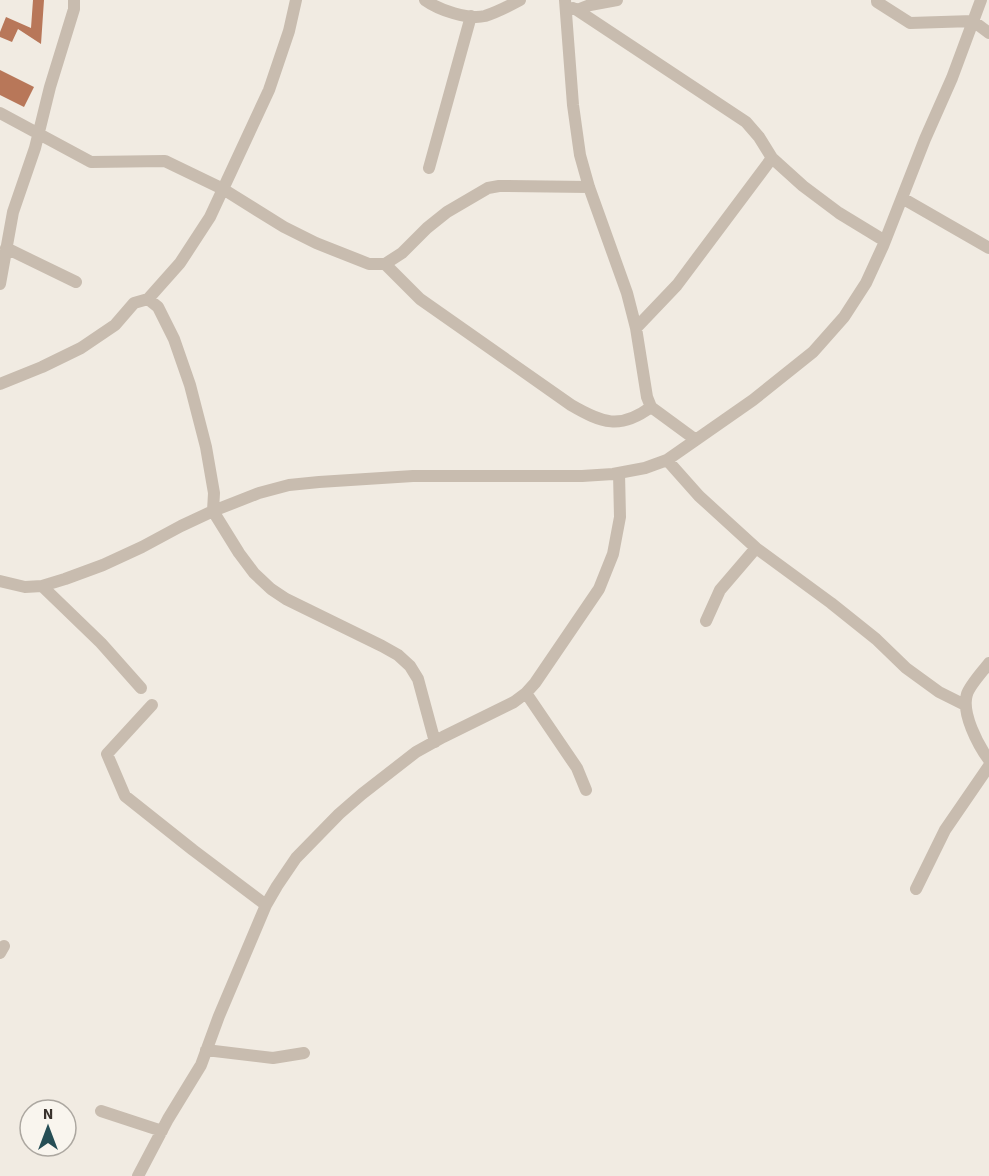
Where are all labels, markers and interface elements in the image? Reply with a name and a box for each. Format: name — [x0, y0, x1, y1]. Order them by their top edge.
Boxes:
north arrow — [18, 1098, 78, 1158]
text: N — [43, 1103, 53, 1125]

